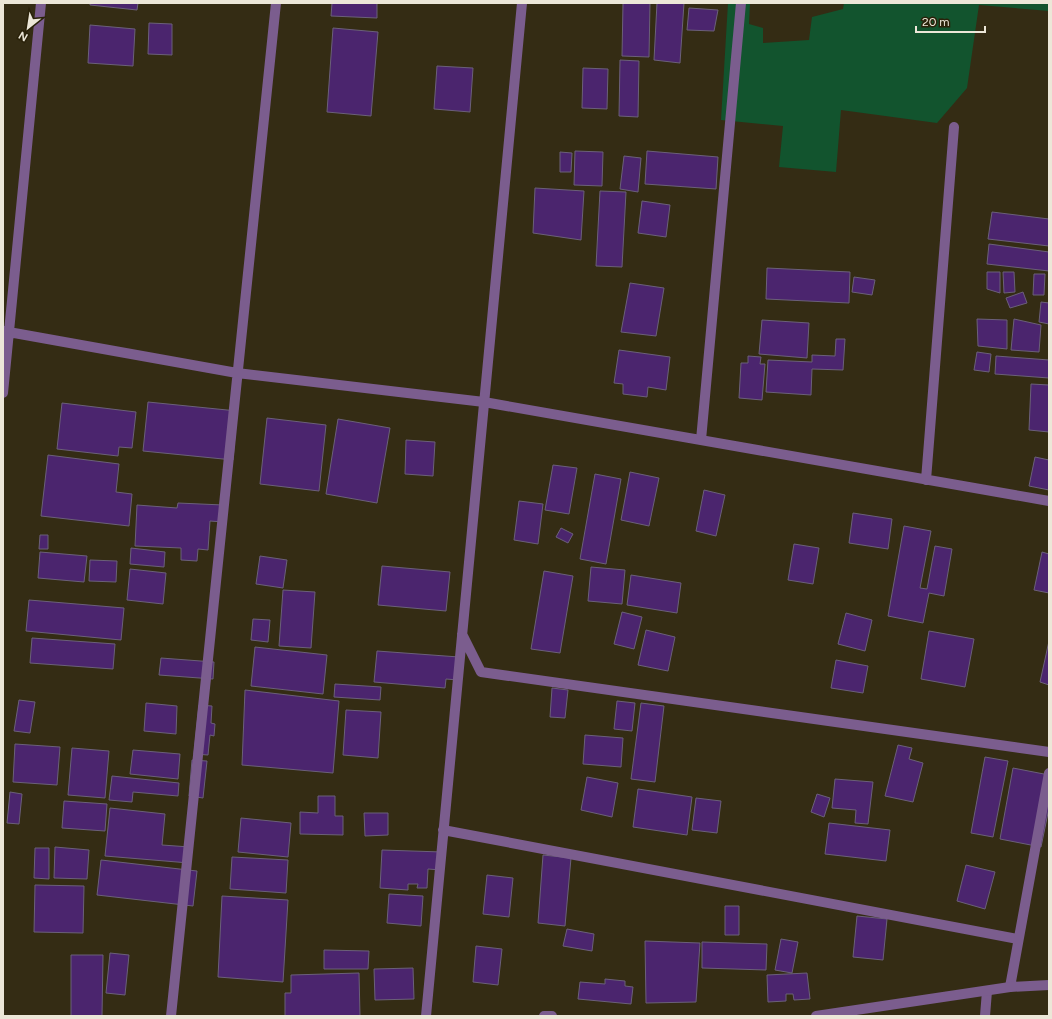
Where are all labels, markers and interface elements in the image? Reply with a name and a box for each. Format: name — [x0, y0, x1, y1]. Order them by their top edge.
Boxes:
north arrow — [8, 8, 48, 48]
scale bar — [916, 8, 985, 34]
text: 20 m — [922, 15, 950, 29]
text: N — [16, 28, 30, 44]

